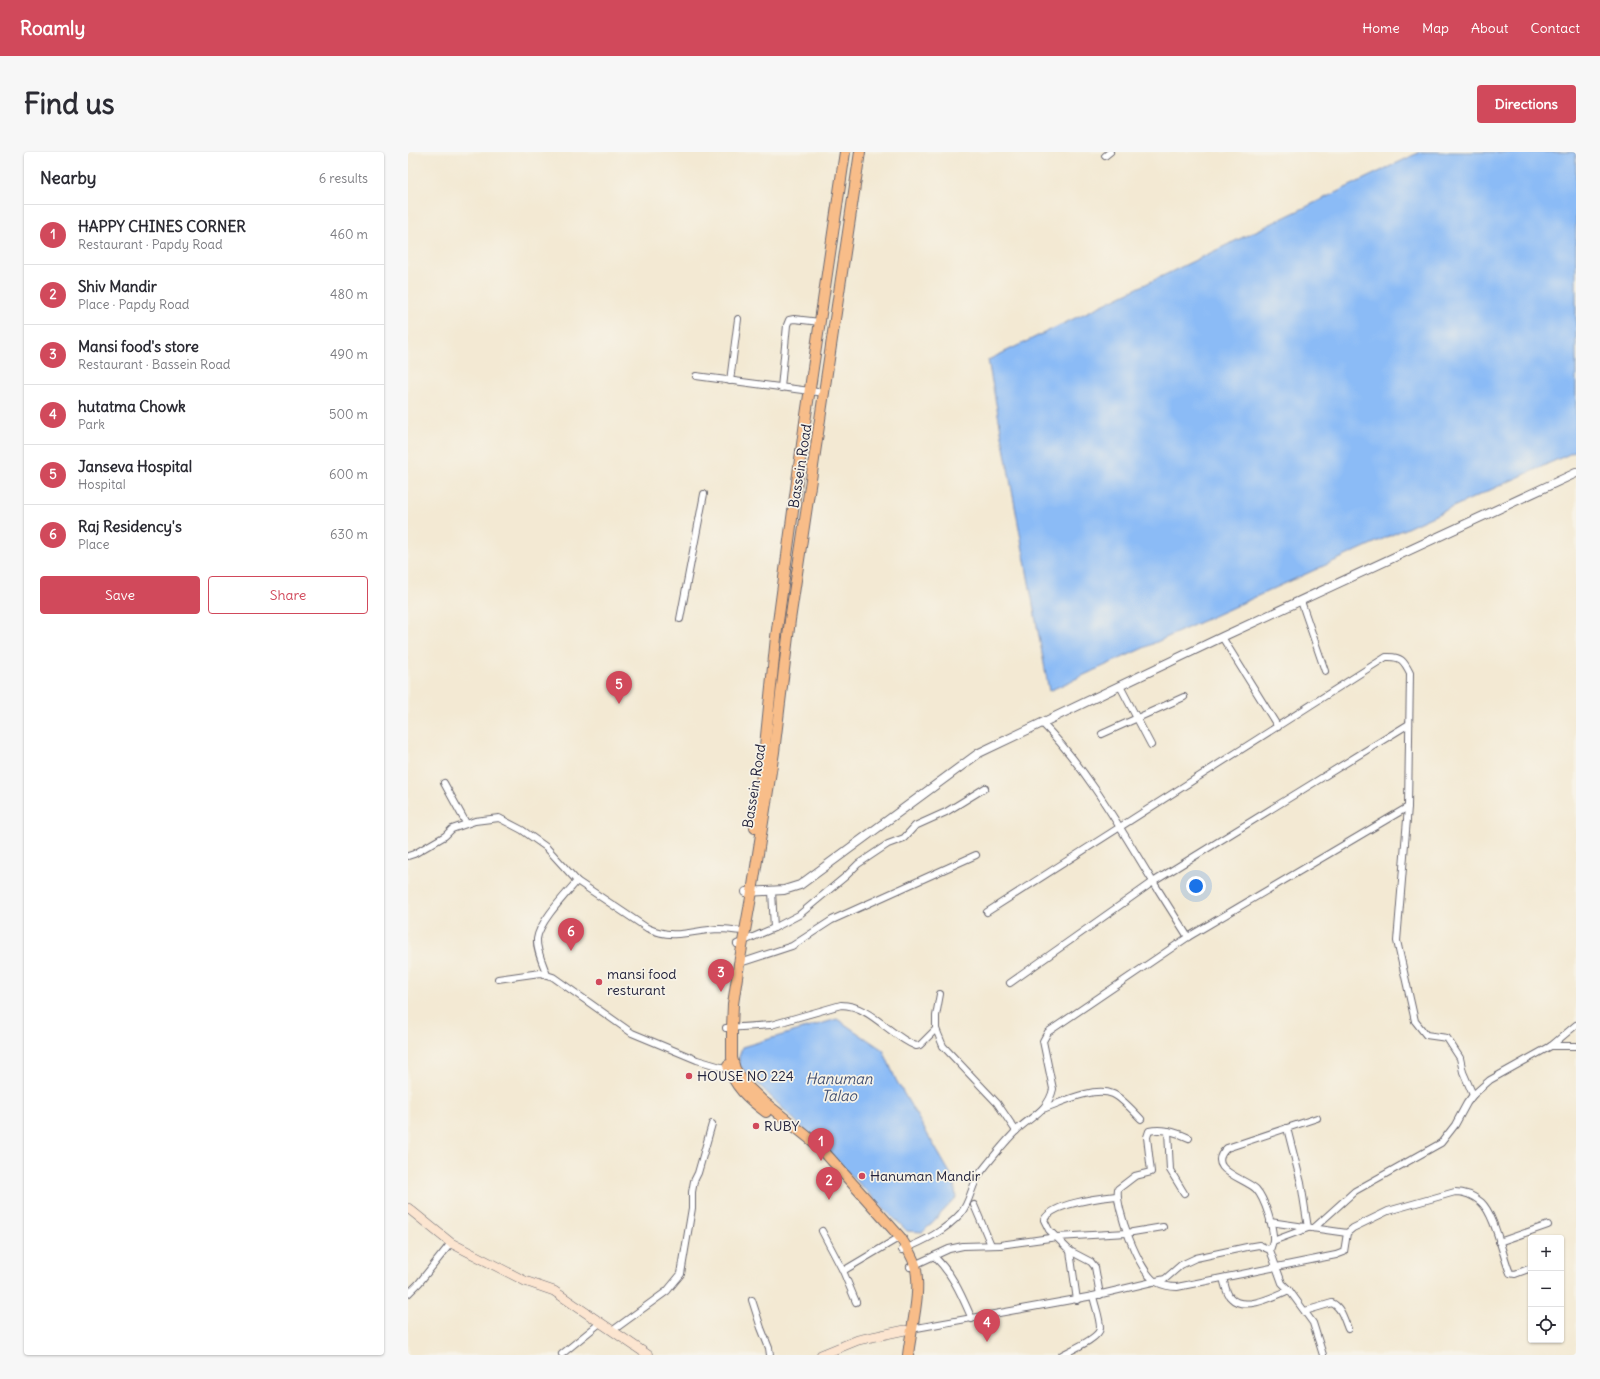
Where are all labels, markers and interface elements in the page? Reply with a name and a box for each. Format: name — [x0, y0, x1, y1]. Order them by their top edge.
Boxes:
text: Roamly — [20, 16, 85, 40]
text: Home — [1362, 19, 1400, 37]
text: Map — [1422, 19, 1449, 37]
text: About — [1471, 19, 1509, 37]
text: Contact — [1531, 19, 1580, 37]
button: Directions — [1477, 85, 1576, 123]
text: Find us — [24, 86, 115, 122]
text: Nearby — [40, 167, 96, 189]
text: 6 results — [319, 170, 368, 187]
text: HAPPY CHINES CORNER — [78, 217, 246, 236]
text: 1 — [50, 226, 56, 243]
text: 460 m — [330, 226, 368, 243]
text: Restaurant · Papdy Road — [78, 236, 223, 253]
text: Shiv Mandir — [78, 277, 157, 296]
text: 2 — [49, 286, 57, 303]
text: 480 m — [330, 286, 368, 303]
text: Place · Papdy Road — [78, 296, 190, 313]
text: Mansi food's store — [78, 337, 199, 356]
text: 3 — [49, 346, 57, 363]
text: 490 m — [330, 346, 368, 363]
text: Restaurant · Bassein Road — [78, 356, 231, 373]
text: hutatma Chowk — [78, 397, 186, 416]
text: 4 — [49, 406, 57, 423]
text: 500 m — [329, 406, 368, 423]
text: Park — [78, 416, 105, 433]
street label: Bassein Road — [784, 423, 816, 509]
text: Janseva Hospital — [78, 457, 192, 476]
text: 5 — [49, 466, 57, 483]
text: 600 m — [329, 466, 368, 483]
text: Hospital — [78, 476, 126, 493]
text: Raj Residency's — [78, 517, 182, 536]
text: 6 — [49, 526, 57, 543]
text: 630 m — [330, 526, 368, 543]
text: Place — [78, 536, 109, 553]
button: Save — [40, 576, 200, 614]
button: Share — [208, 576, 368, 614]
pin: 5 — [606, 671, 632, 704]
street label: Bassein Road — [738, 743, 770, 829]
your location — [1186, 876, 1206, 896]
pin: 6 — [558, 918, 584, 951]
pin: 3 — [708, 959, 734, 992]
place label: mansi food resturant — [607, 965, 677, 999]
marker: mansi food resturant — [594, 977, 604, 987]
place label: HOUSE NO 224 — [697, 1067, 794, 1085]
water label: Hanuman Talao — [805, 1069, 873, 1105]
marker: HOUSE NO 224 — [684, 1071, 694, 1081]
place label: RUBY — [764, 1117, 799, 1135]
marker: RUBY — [751, 1121, 761, 1131]
pin: 1 — [808, 1128, 834, 1161]
pin: 2 — [816, 1167, 842, 1200]
place label: Hanuman Mandir — [870, 1167, 981, 1185]
marker: Hanuman Mandir — [857, 1171, 867, 1181]
map controls — [1528, 1235, 1564, 1343]
button: + — [1528, 1235, 1564, 1271]
button: − — [1528, 1271, 1564, 1307]
button: locate — [1528, 1307, 1564, 1343]
pin: 4 — [974, 1309, 1000, 1342]

